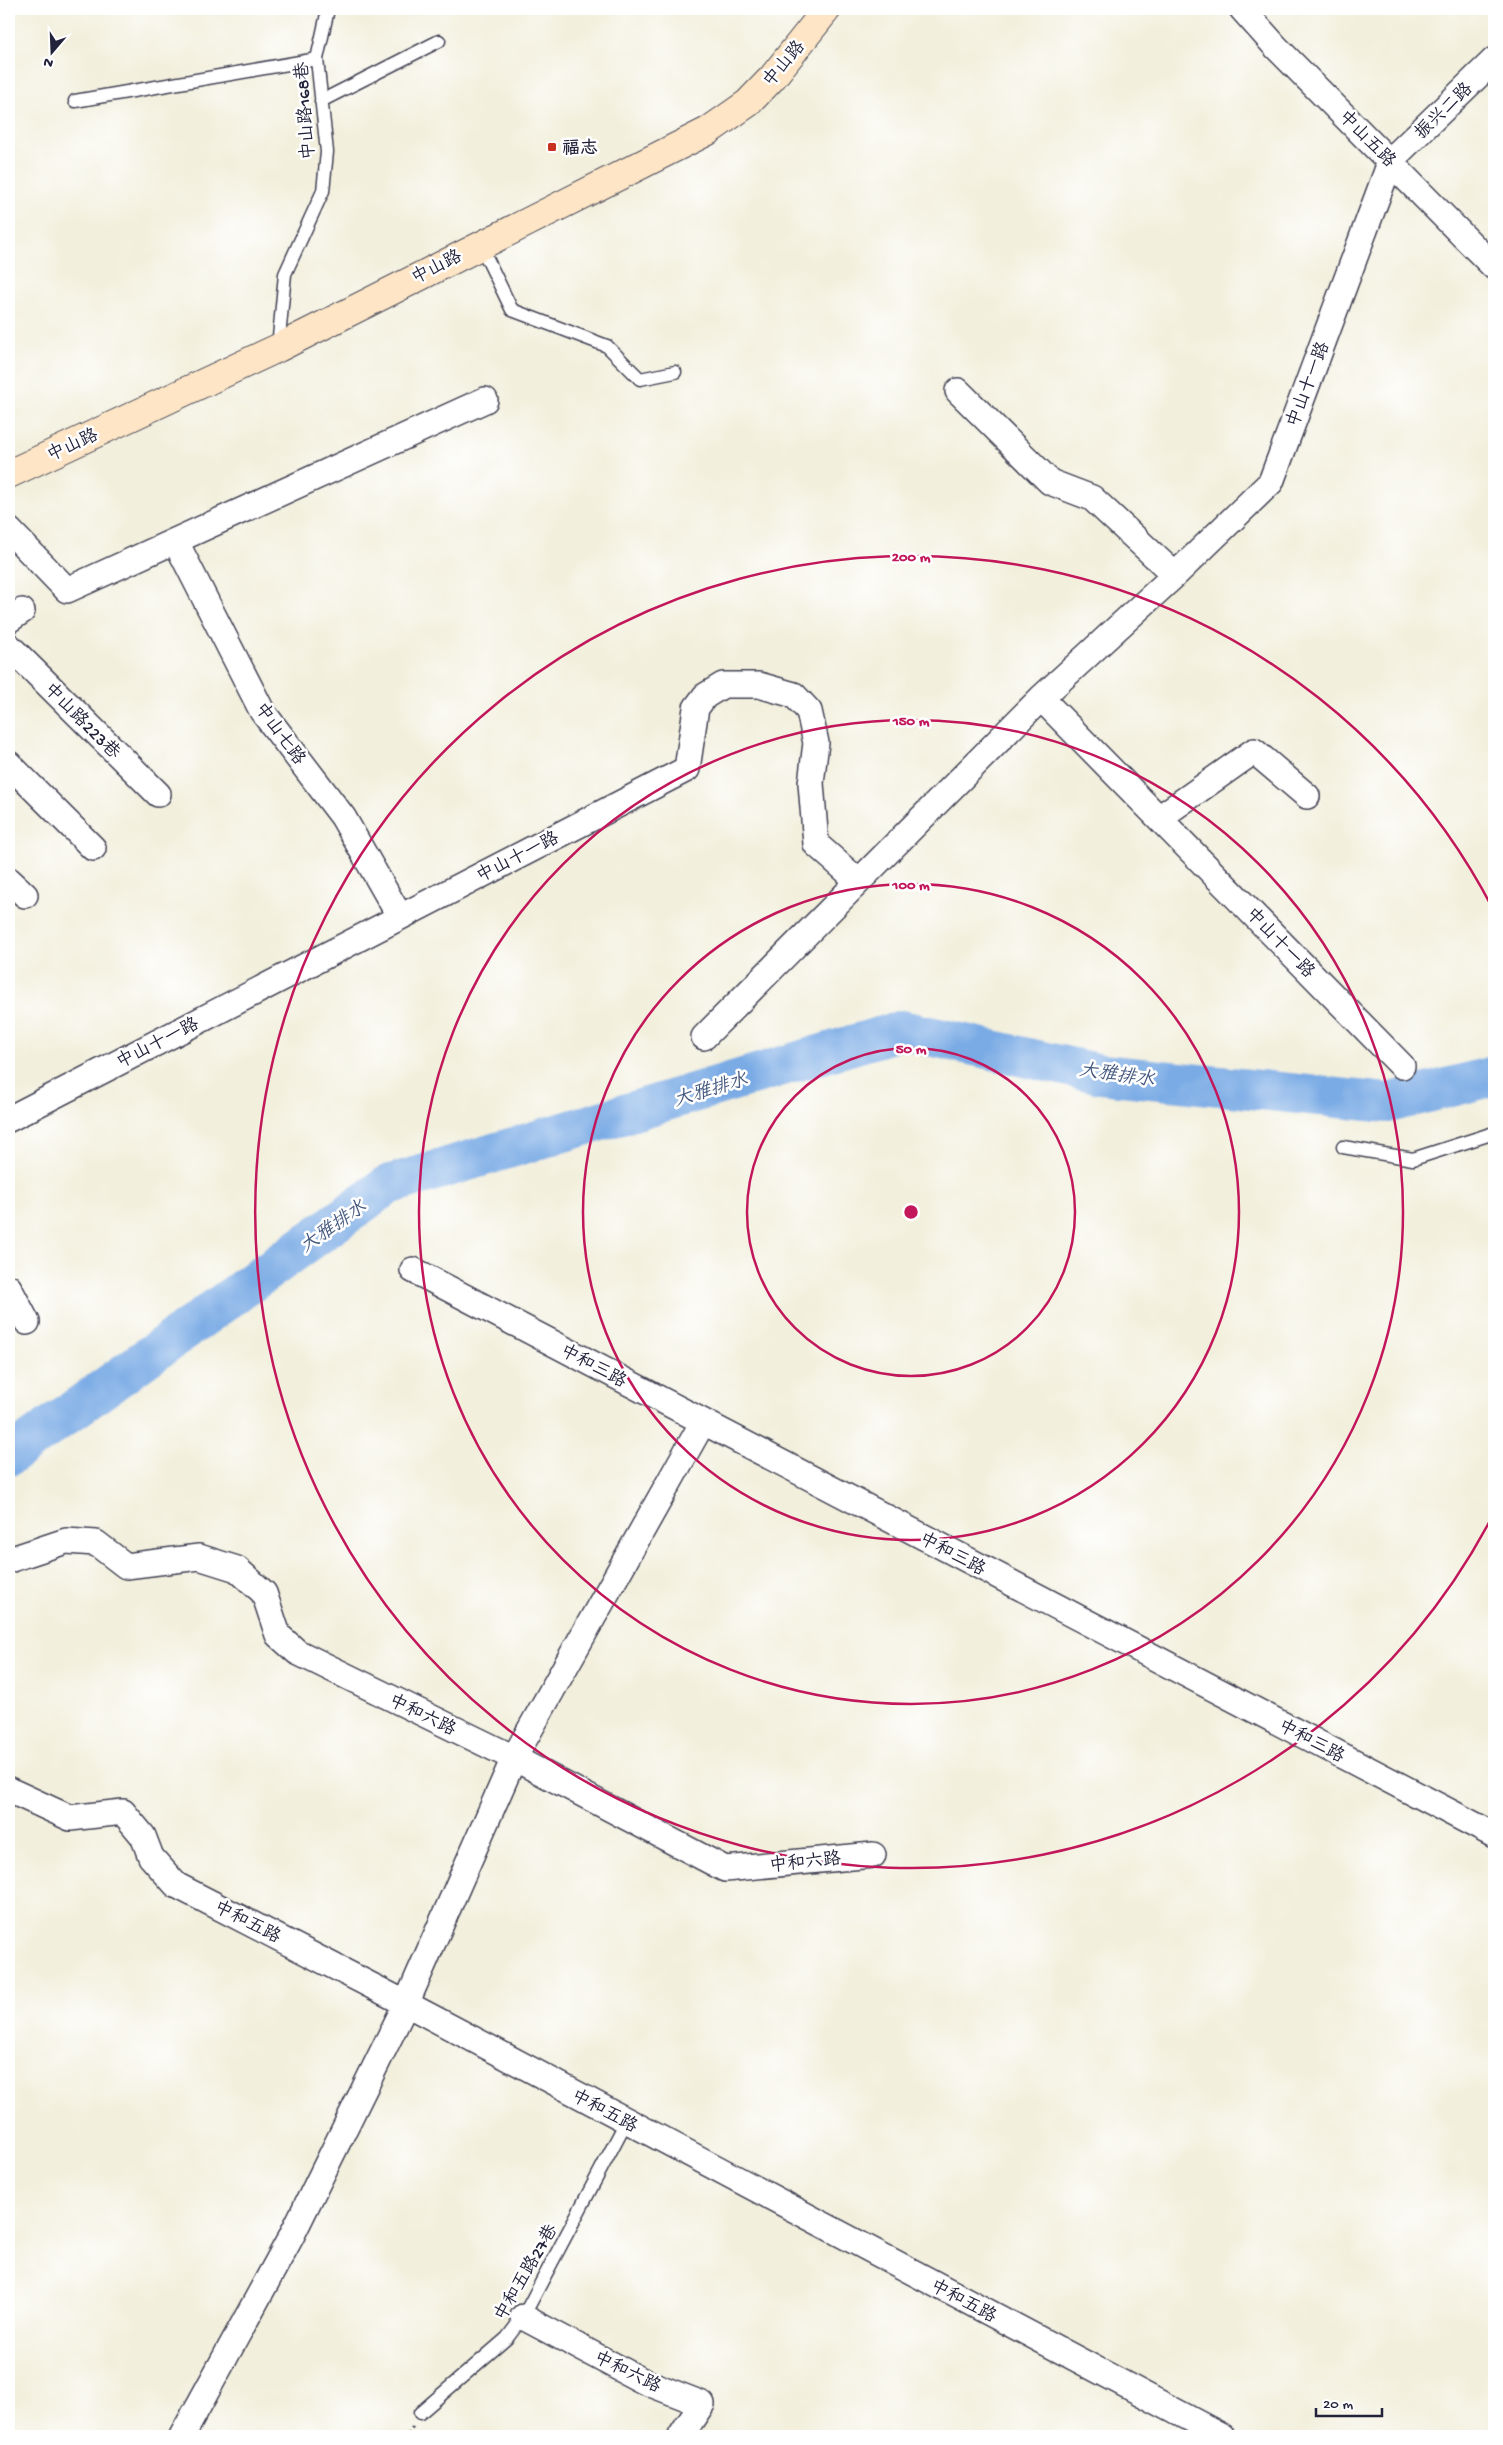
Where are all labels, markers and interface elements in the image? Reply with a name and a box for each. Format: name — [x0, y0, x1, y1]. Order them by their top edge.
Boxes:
north arrow — [28, 28, 78, 78]
street label: 中山路 — [759, 37, 810, 92]
text: N — [41, 52, 56, 71]
street label: 中山路168巷 — [292, 61, 320, 161]
street label: 振兴二路 — [1411, 79, 1478, 144]
street label: 中山五路 — [1333, 106, 1400, 173]
place label: 福志 — [562, 138, 598, 160]
marker: 福志 — [546, 141, 558, 153]
street label: 中山路 — [408, 246, 466, 290]
street label: 中山十一路 — [1282, 339, 1335, 431]
street label: 中山路 — [44, 424, 102, 467]
text: 200 m — [892, 549, 931, 567]
street label: 中山路223巷 — [39, 679, 124, 764]
street label: 中山七路 — [249, 699, 309, 770]
text: 150 m — [892, 713, 930, 731]
street label: 中山十一路 — [473, 828, 563, 888]
text: 100 m — [891, 877, 930, 895]
street label: 中山十一路 — [1240, 903, 1319, 983]
street label: 中山十一路 — [113, 1014, 203, 1074]
text: 50 m — [896, 1041, 927, 1059]
water label: 大雅排水 — [1077, 1059, 1157, 1093]
water label: 大雅排水 — [671, 1068, 752, 1113]
water label: 大雅排水 — [296, 1195, 373, 1259]
centre of rings — [902, 1203, 920, 1221]
street label: 中和三路 — [556, 1340, 630, 1393]
street label: 中和三路 — [915, 1528, 989, 1581]
street label: 中和六路 — [385, 1690, 459, 1741]
street label: 中和三路 — [1274, 1715, 1348, 1768]
street label: 中和六路 — [768, 1848, 842, 1878]
street label: 中和五路 — [210, 1897, 284, 1949]
street label: 中和五路 — [567, 2085, 641, 2138]
street label: 中和五路27巷 — [490, 2221, 563, 2325]
street label: 中和五路 — [926, 2275, 1000, 2328]
street label: 中和六路 — [590, 2347, 664, 2398]
scale bar — [1316, 2385, 1382, 2417]
text: 20 m — [1323, 2396, 1353, 2414]

